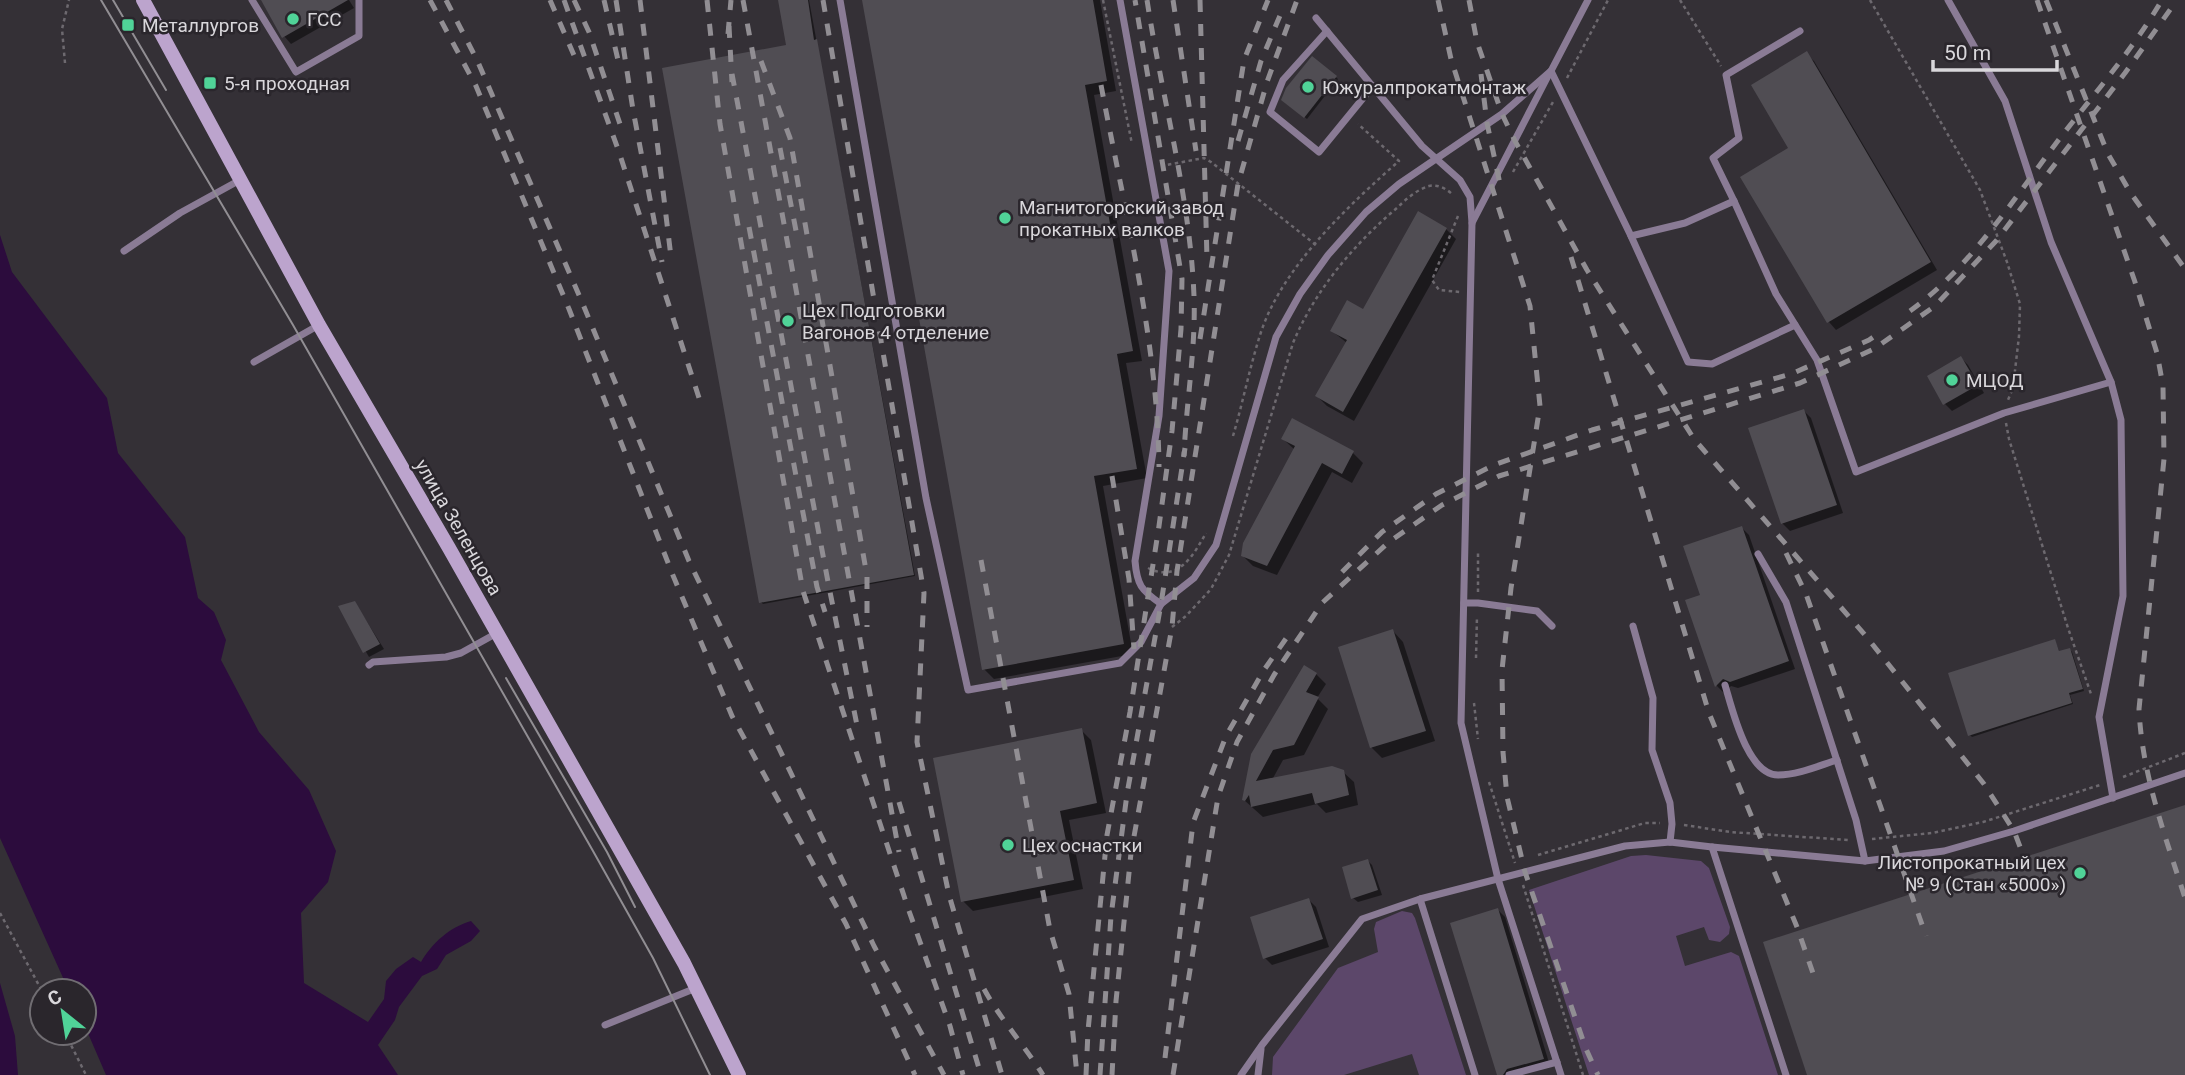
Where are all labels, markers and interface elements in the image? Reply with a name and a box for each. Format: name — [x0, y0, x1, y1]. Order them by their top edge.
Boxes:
place label: ГСС — [307, 8, 342, 31]
marker: ГСС — [285, 11, 301, 27]
place label: Металлургов — [142, 14, 259, 37]
marker: Металлургов — [120, 17, 136, 33]
scale bar — [1933, 28, 2057, 72]
text: 50 m — [1944, 41, 1991, 65]
place label: 5-я проходная — [224, 72, 350, 95]
marker: 5-я проходная — [202, 75, 218, 91]
place label: Южуралпрокатмонтаж — [1322, 76, 1527, 99]
marker: Южуралпрокатмонтаж — [1300, 79, 1316, 95]
place label: Магнитогорский завод прокатных валков — [1019, 196, 1224, 241]
marker: Магнитогорский завод прокатных валков — [997, 210, 1013, 226]
place label: Цех Подготовки Вагонов 4 отделение — [802, 299, 989, 344]
marker: Цех Подготовки Вагонов 4 отделение — [780, 313, 796, 329]
place label: МЦОД — [1966, 369, 2024, 392]
marker: МЦОД — [1944, 372, 1960, 388]
street label: улица Зеленцова — [410, 455, 507, 599]
place label: Цех оснастки — [1022, 834, 1143, 857]
marker: Цех оснастки — [1000, 837, 1016, 853]
place label: Листопрокатный цех № 9 (Стан «5000») — [1878, 851, 2067, 896]
marker: Листопрокатный цех № 9 (Стан «5000») — [2072, 865, 2088, 881]
north arrow — [28, 977, 98, 1047]
text: С — [44, 985, 66, 1011]

